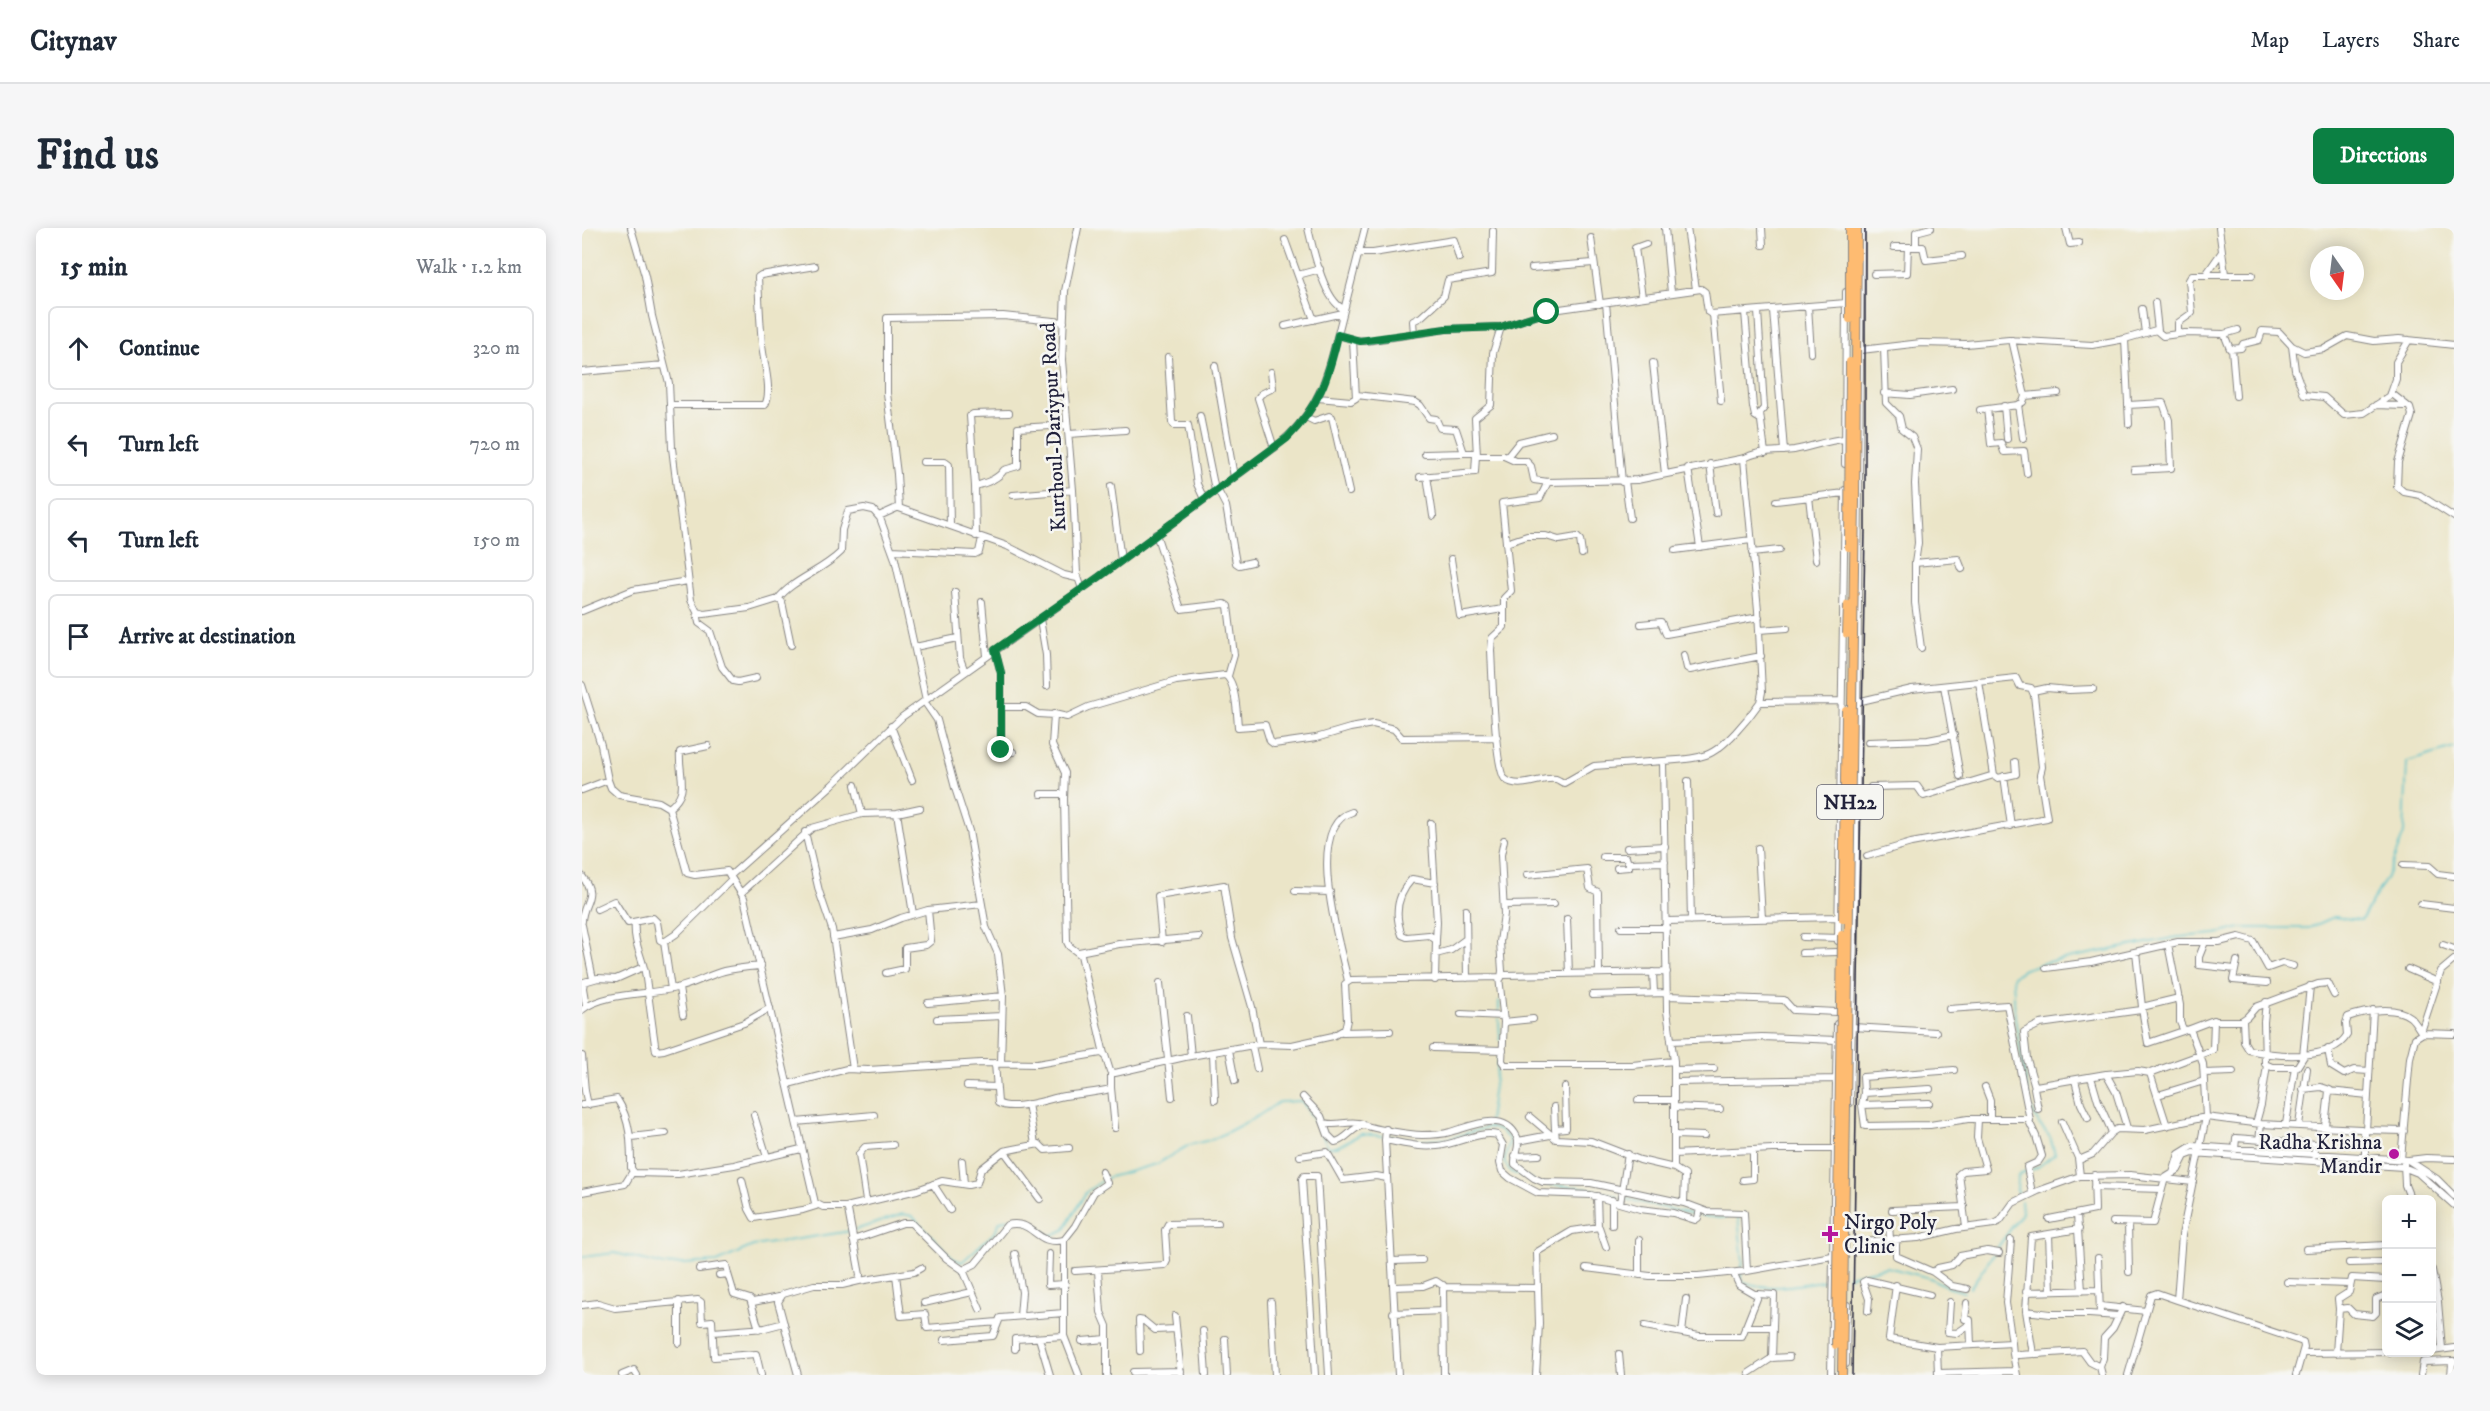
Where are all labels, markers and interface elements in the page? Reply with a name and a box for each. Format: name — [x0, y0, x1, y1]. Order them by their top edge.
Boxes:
text: Citynav — [30, 24, 117, 59]
text: Map — [2250, 28, 2289, 54]
text: Layers — [2322, 28, 2380, 54]
text: Share — [2413, 28, 2460, 54]
button: Directions — [2313, 128, 2454, 184]
text: Find us — [36, 130, 159, 182]
north arrow — [2310, 246, 2364, 300]
text: 15 min — [60, 251, 128, 284]
text: Walk · 1.2 km — [416, 255, 522, 280]
route start — [1533, 298, 1559, 324]
street label: Kurthoul-Dariypur Road — [1036, 321, 1072, 532]
icon: ahead — [62, 332, 95, 365]
text: Continue — [119, 335, 200, 362]
text: 320 m — [473, 336, 520, 361]
icon: left — [62, 428, 95, 461]
text: Turn left — [119, 431, 199, 458]
text: 720 m — [470, 432, 520, 457]
icon: left — [62, 524, 95, 557]
text: Turn left — [119, 527, 199, 554]
text: 150 m — [473, 528, 520, 553]
icon: arrive — [62, 620, 95, 653]
text: Arrive at destination — [119, 623, 296, 650]
route end — [987, 736, 1013, 762]
road number: NH22 — [1817, 785, 1883, 819]
place label: Radha Krishna Mandir — [2258, 1130, 2382, 1180]
marker: Radha Krishna Mandir — [2387, 1147, 2401, 1161]
map controls — [2382, 1195, 2436, 1357]
button: + — [2382, 1195, 2436, 1249]
place label: Nirgo Poly Clinic — [1844, 1210, 1938, 1260]
marker: Nirgo Poly Clinic — [1821, 1225, 1839, 1243]
button: − — [2382, 1249, 2436, 1303]
button: layers — [2382, 1303, 2436, 1357]

